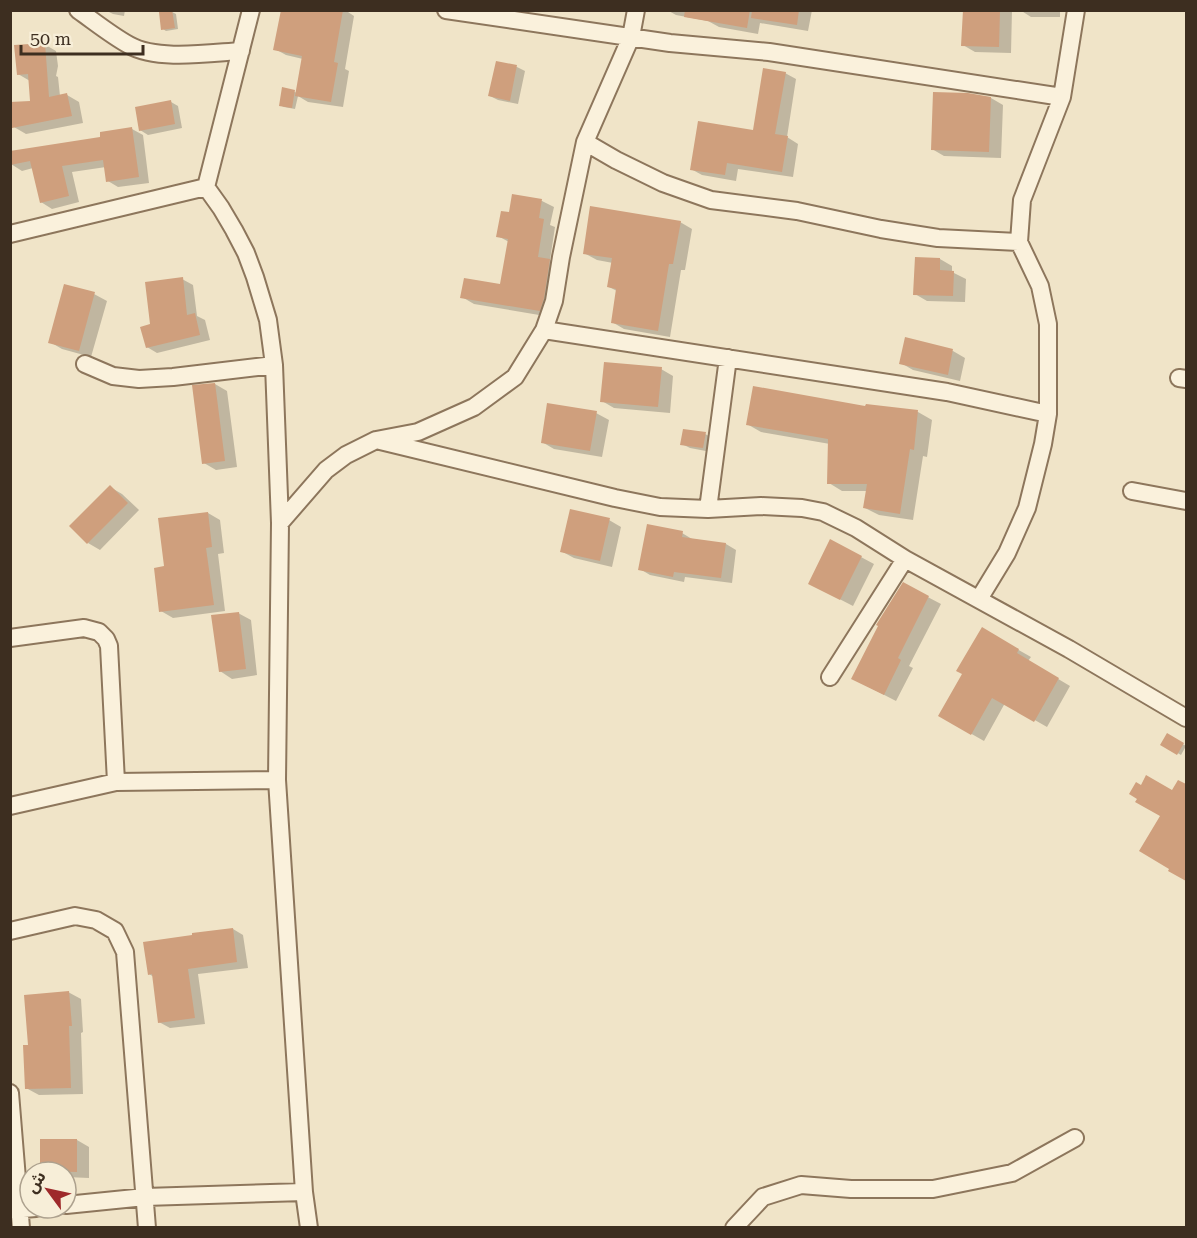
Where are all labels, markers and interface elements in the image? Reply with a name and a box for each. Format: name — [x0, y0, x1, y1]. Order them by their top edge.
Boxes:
scale bar — [21, 18, 142, 56]
text: 50 m — [30, 28, 71, 49]
north arrow — [18, 1160, 78, 1220]
text: ش — [22, 1168, 50, 1196]

